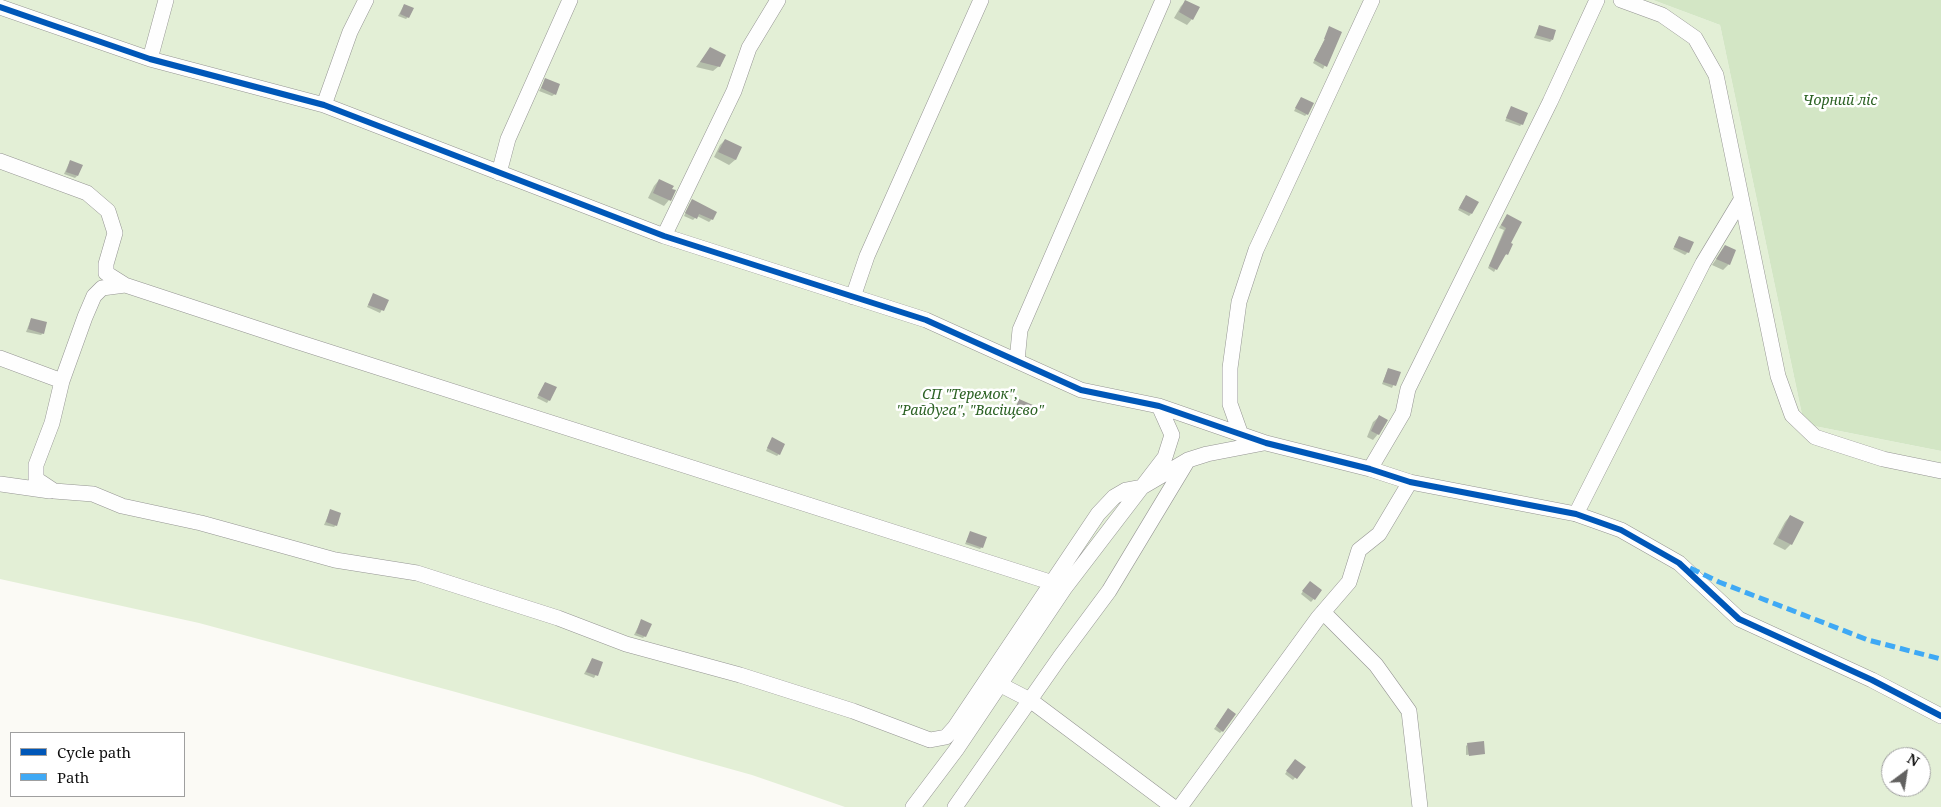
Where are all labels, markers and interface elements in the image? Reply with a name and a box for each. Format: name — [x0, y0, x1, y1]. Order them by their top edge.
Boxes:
park label: Чорний ліс — [1803, 93, 1877, 109]
park label: СП "Теремок", "Райдуга", "Васіщєво" — [896, 387, 1044, 420]
legend — [10, 732, 185, 797]
text: Cycle path — [57, 742, 131, 762]
north arrow — [1881, 747, 1931, 797]
text: N — [1904, 749, 1923, 771]
text: Path — [57, 767, 89, 787]

